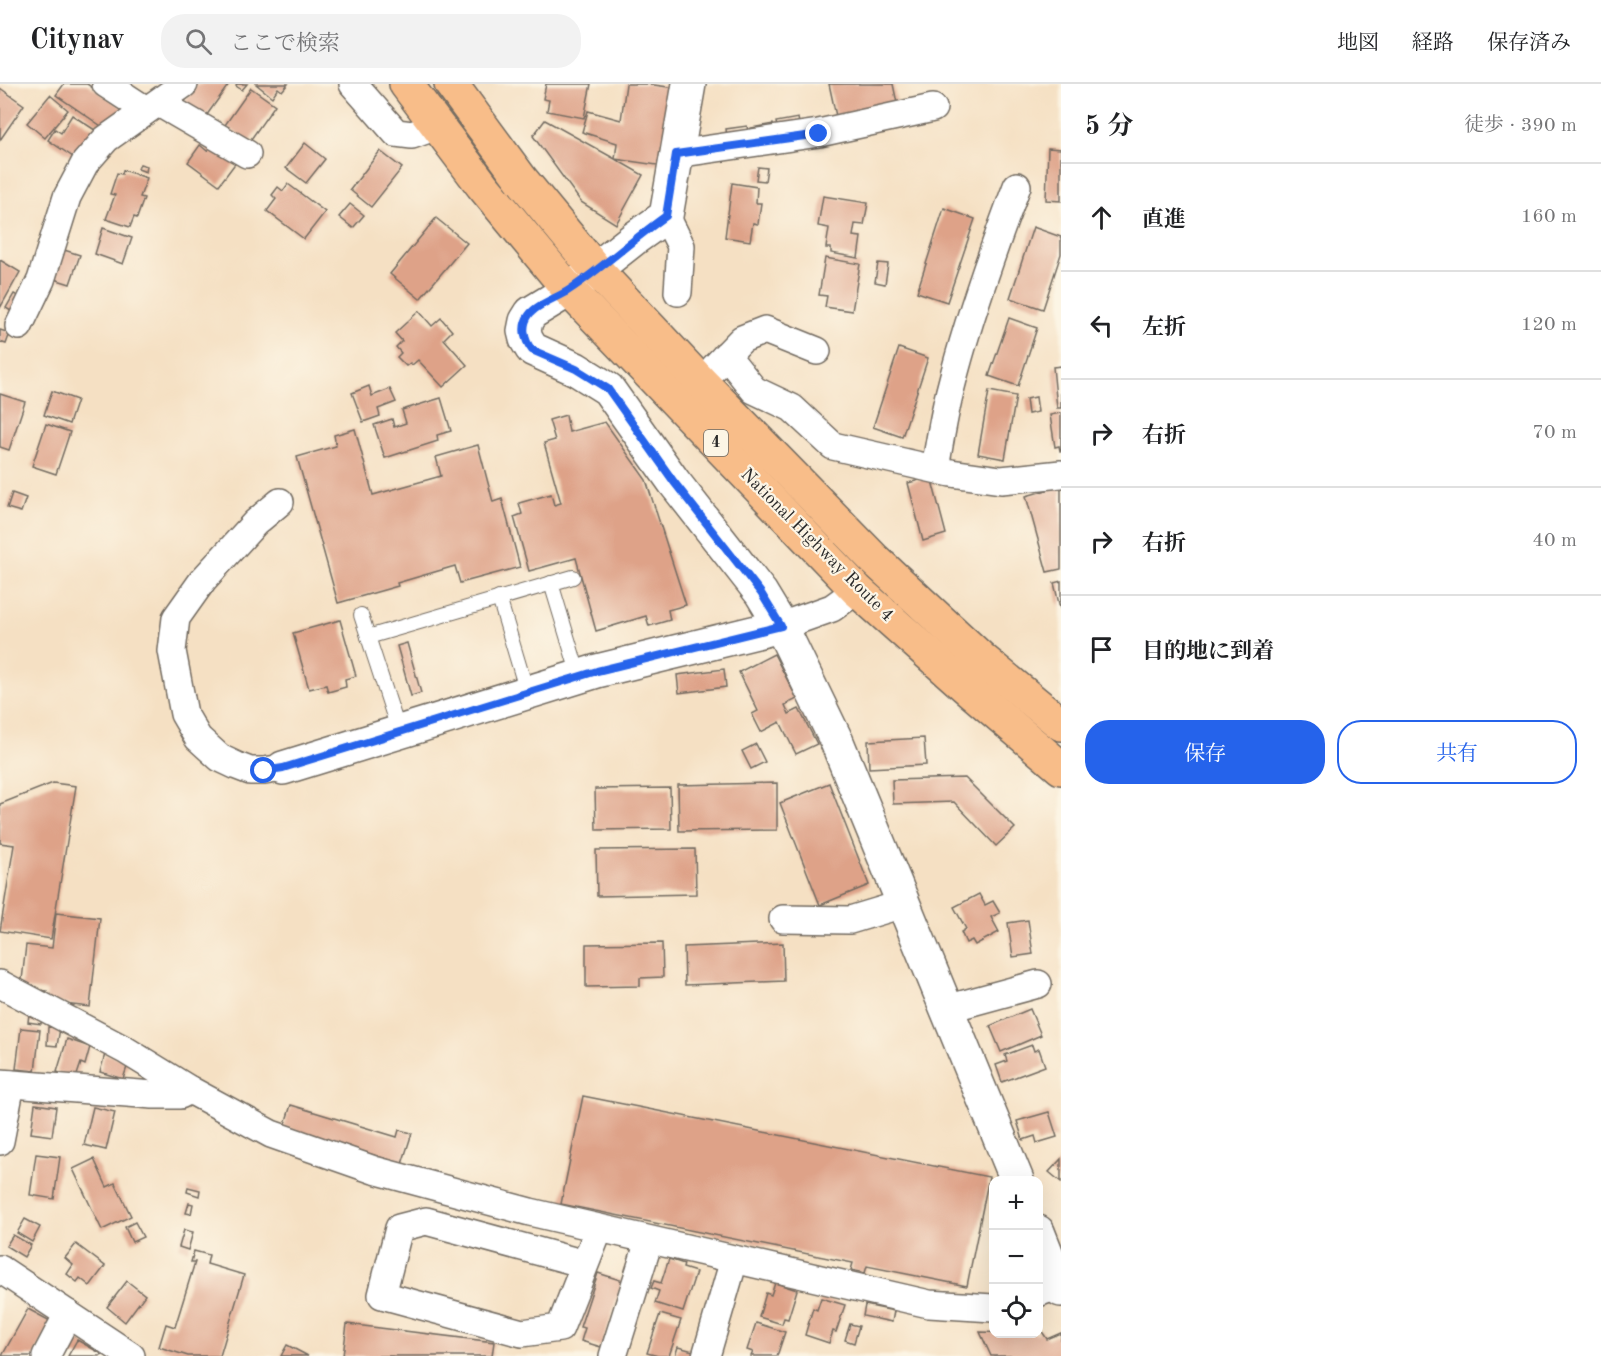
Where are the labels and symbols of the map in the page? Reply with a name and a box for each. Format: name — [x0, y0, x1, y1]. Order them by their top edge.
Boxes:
route end — [805, 120, 831, 146]
road number: 4 — [704, 430, 728, 456]
street label: National Highway Route 4 — [737, 465, 897, 625]
route start — [250, 757, 276, 783]

